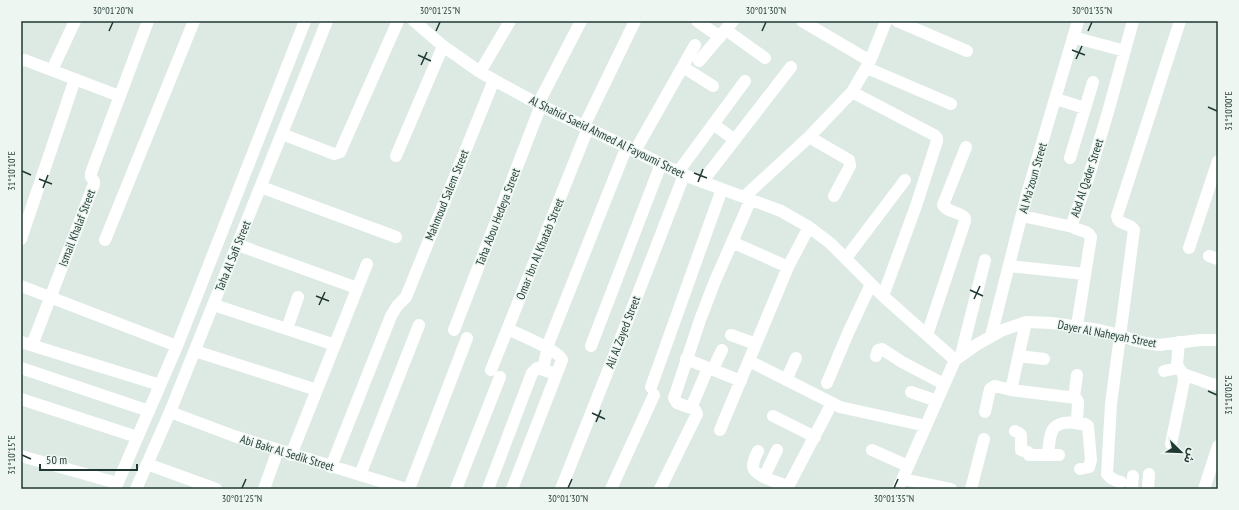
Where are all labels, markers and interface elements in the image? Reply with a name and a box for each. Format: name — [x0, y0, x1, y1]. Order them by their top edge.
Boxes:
text: 30°01'20"N — [93, 4, 133, 17]
text: 30°01'25"N — [420, 4, 460, 17]
text: 30°01'30"N — [746, 4, 786, 17]
text: 30°01'35"N — [1072, 4, 1112, 17]
text: 31°10'00"E — [1222, 91, 1235, 131]
street label: Al Shahid Saeid Ahmed Al Fayoumi Street — [527, 92, 688, 181]
street label: Abd Al Qader Street — [1067, 136, 1106, 219]
street label: Al Ma'zoun Street — [1015, 140, 1050, 215]
street label: Mahmoud Salem Street — [421, 147, 472, 242]
text: 31°10'10"E — [5, 151, 18, 191]
street label: Taha Abou Hedeya Street — [472, 165, 523, 268]
street label: Ismail Khalaf Street — [55, 186, 98, 269]
street label: Omar Ibn Al Khatab Street — [512, 195, 567, 302]
street label: Taha Al Safi Street — [212, 218, 254, 293]
street label: Ali Al Zayed Street — [602, 293, 643, 370]
street label: Dayer Al Naheyah Street — [1056, 317, 1158, 351]
text: 31°10'05"E — [1222, 375, 1235, 415]
street label: Abi Bakr Al Sedik Street — [238, 431, 337, 474]
north arrow — [1161, 432, 1201, 472]
text: 31°10'15"E — [5, 435, 18, 475]
scale bar — [40, 446, 137, 472]
text: ش — [1181, 446, 1200, 466]
text: 50 m — [46, 452, 67, 467]
text: 30°01'25"N — [222, 492, 262, 505]
text: 30°01'30"N — [548, 492, 588, 505]
text: 30°01'35"N — [874, 492, 914, 505]

